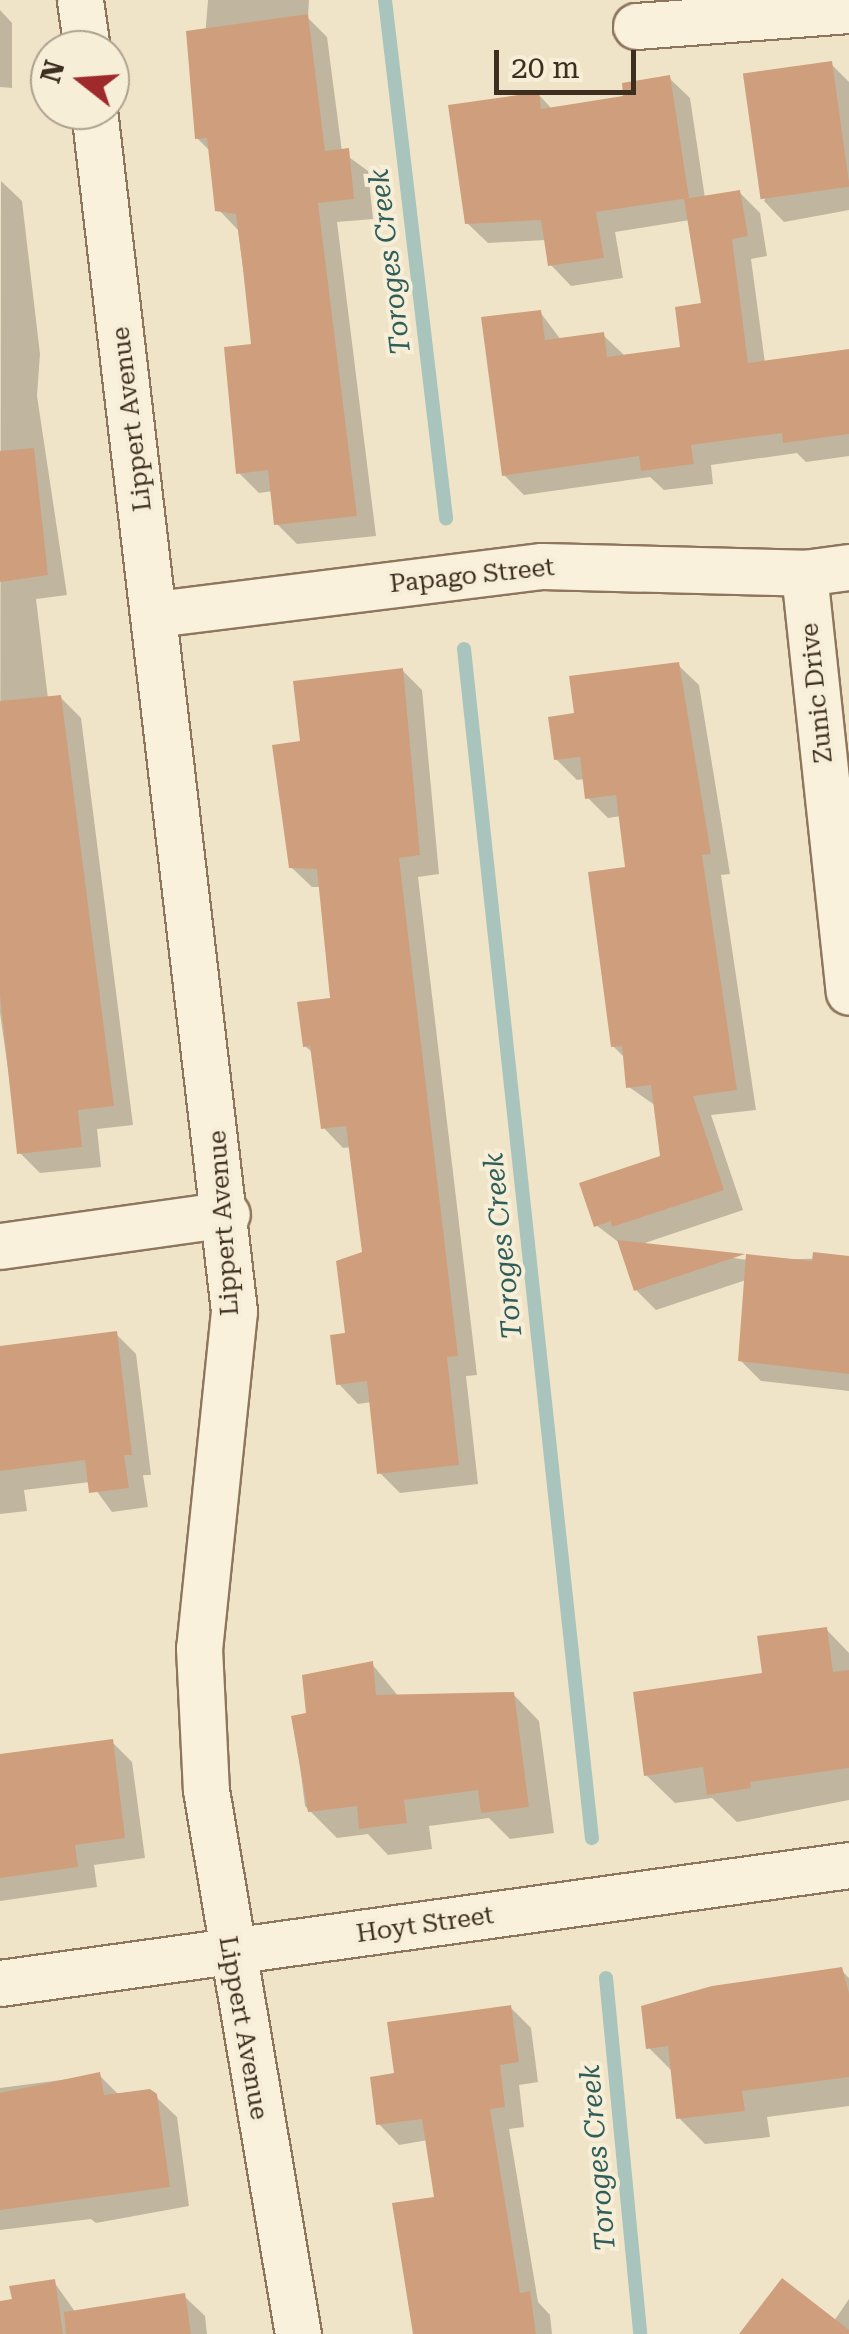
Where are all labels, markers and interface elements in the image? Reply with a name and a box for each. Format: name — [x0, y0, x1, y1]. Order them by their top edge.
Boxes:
north arrow — [30, 30, 130, 130]
scale bar — [499, 30, 642, 92]
text: 20 m — [511, 50, 580, 85]
text: N — [34, 57, 72, 87]
water label: Toroges Creek — [362, 167, 418, 357]
street label: Lippert Avenue — [106, 325, 158, 513]
street label: Papago Street — [388, 552, 556, 600]
street label: Zunic Drive — [795, 621, 839, 765]
street label: Lippert Avenue — [203, 1129, 245, 1317]
water label: Toroges Creek — [477, 1151, 529, 1341]
street label: Hoyt Street — [354, 1901, 496, 1949]
street label: Lippert Avenue — [212, 1934, 274, 2122]
water label: Toroges Creek — [573, 2063, 623, 2253]

